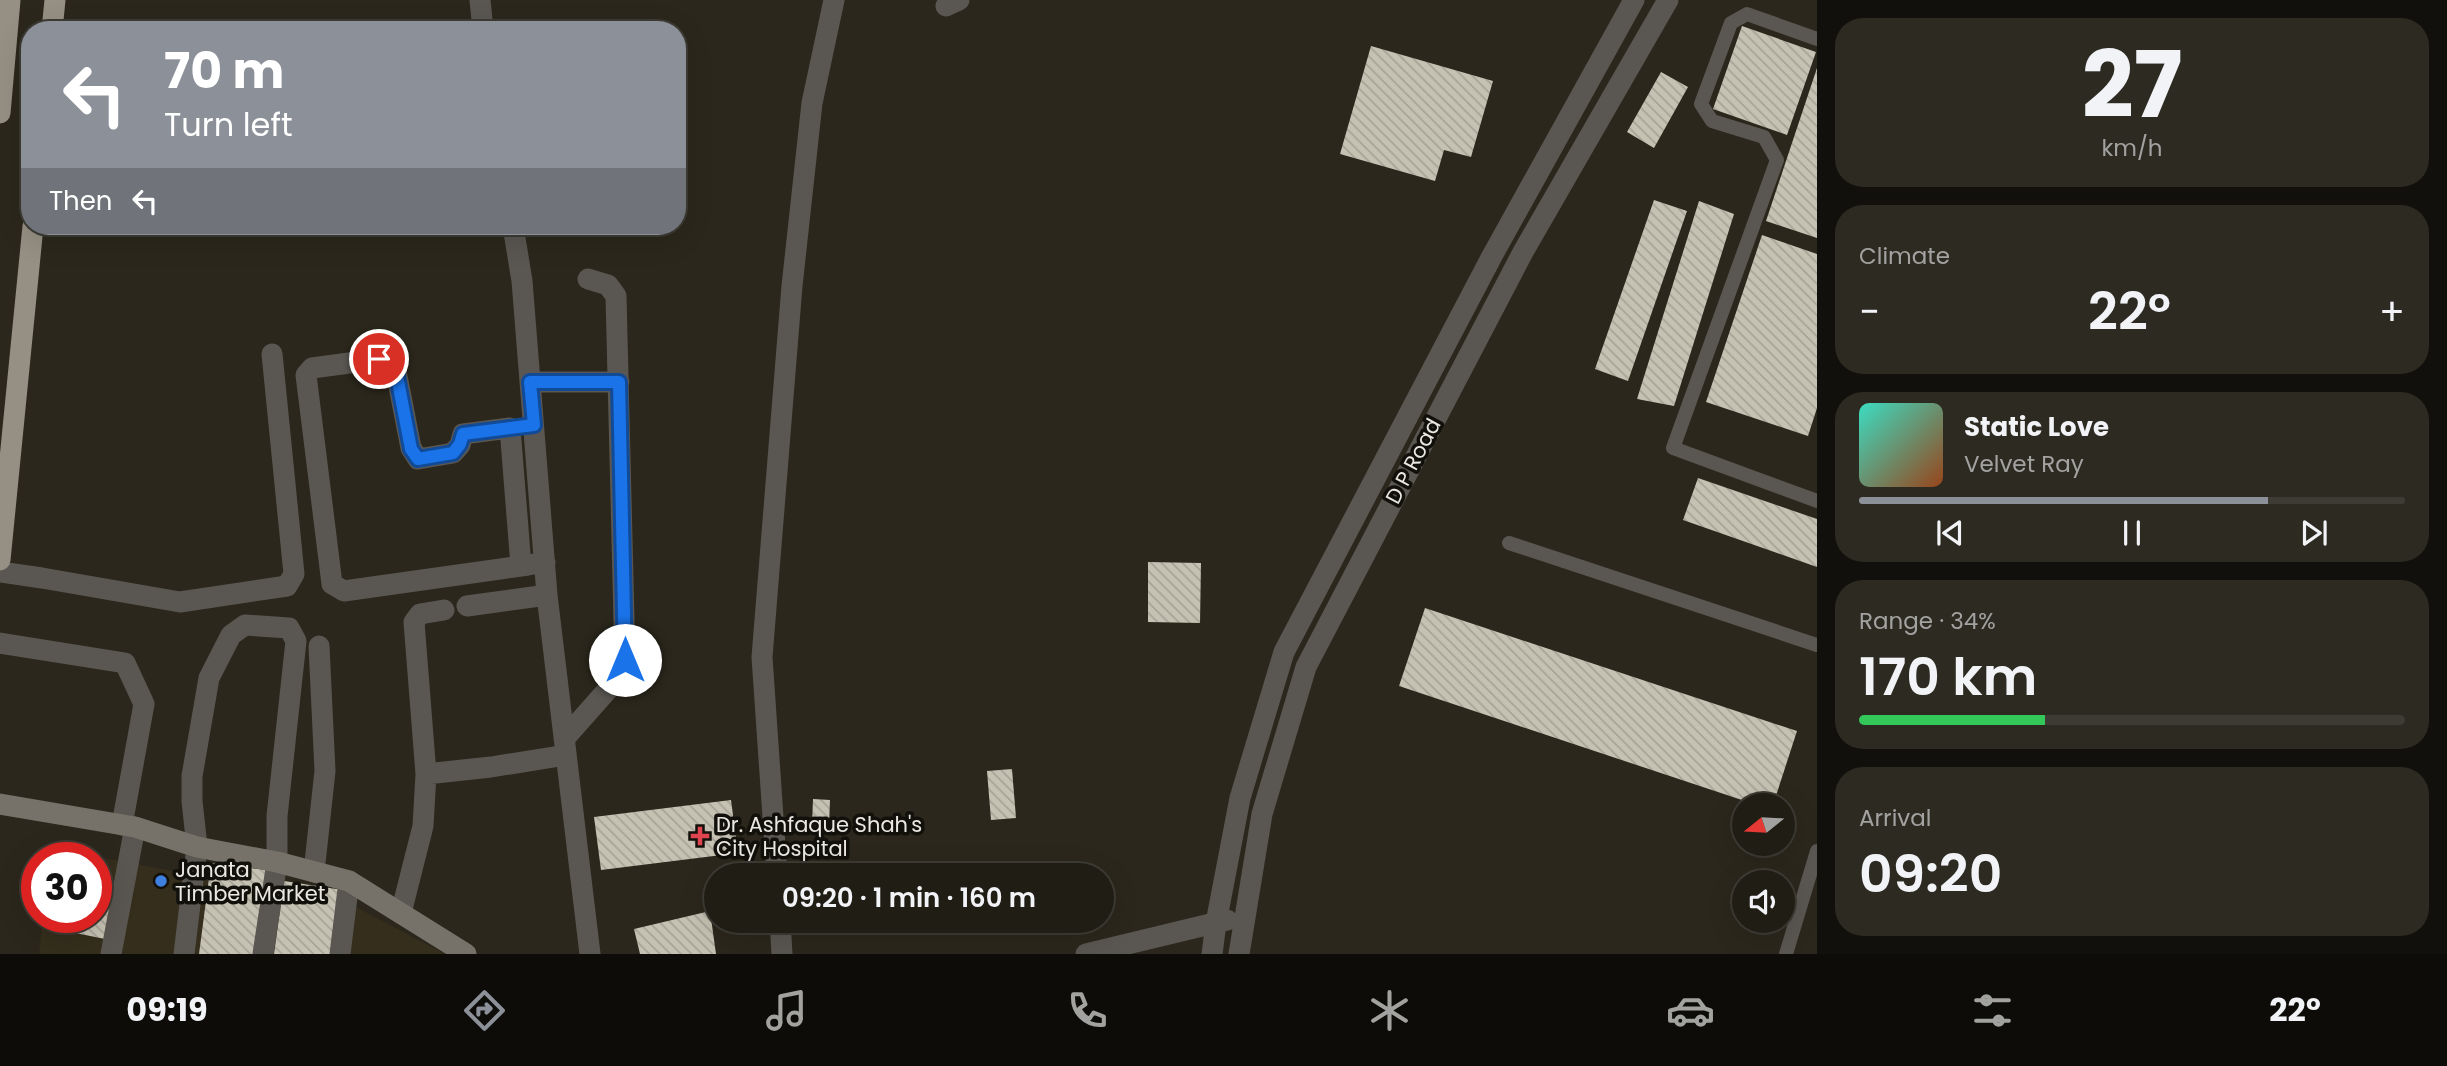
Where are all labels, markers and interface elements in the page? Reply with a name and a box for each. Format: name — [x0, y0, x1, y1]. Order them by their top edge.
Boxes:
text: 27 — [2082, 21, 2182, 149]
text: 70 m — [164, 37, 284, 105]
icon: left — [49, 49, 140, 140]
text: Turn left — [164, 102, 293, 147]
text: km/h — [2101, 132, 2163, 164]
icon: left — [126, 182, 164, 220]
text: Then — [49, 183, 112, 219]
text: Climate — [1859, 240, 1950, 272]
text: 22° — [2088, 275, 2171, 348]
text: − — [1859, 285, 1880, 338]
text: + — [2379, 285, 2405, 338]
pin — [349, 329, 409, 389]
icon: arrive — [360, 340, 398, 378]
text: Static Love — [1964, 409, 2109, 445]
street label: D P Road — [1378, 413, 1448, 509]
text: Velvet Ray — [1964, 448, 2084, 480]
icon: previous — [1931, 514, 1969, 552]
icon: pause — [2113, 514, 2151, 552]
icon: next — [2295, 514, 2333, 552]
text: Range · 34% — [1859, 605, 1996, 637]
position arrow — [588, 623, 662, 697]
text: 170 km — [1859, 640, 2037, 713]
north arrow — [1732, 793, 1796, 856]
map controls — [1732, 793, 1795, 933]
text: Arrival — [1859, 802, 1931, 834]
place label: Dr. Ashfaque Shah's City Hospital — [716, 810, 922, 863]
marker: Dr. Ashfaque Shah's City Hospital — [690, 826, 710, 846]
text: 09:20 — [1859, 837, 2002, 910]
speed limit sign: 30 — [21, 842, 112, 933]
place label: Janata Timber Market — [175, 855, 325, 908]
button: sound — [1732, 870, 1795, 933]
marker: Janata Timber Market — [153, 873, 169, 889]
text: 09:20 · 1 min · 160 m — [782, 880, 1036, 916]
icon: directions — [460, 986, 509, 1035]
icon: music — [762, 986, 811, 1035]
icon: phone — [1063, 986, 1112, 1035]
icon: climate — [1365, 986, 1414, 1035]
icon: car — [1666, 986, 1715, 1035]
icon: filters — [1968, 986, 2017, 1035]
text: 09:19 — [126, 987, 208, 1032]
text: 22° — [2269, 987, 2321, 1032]

